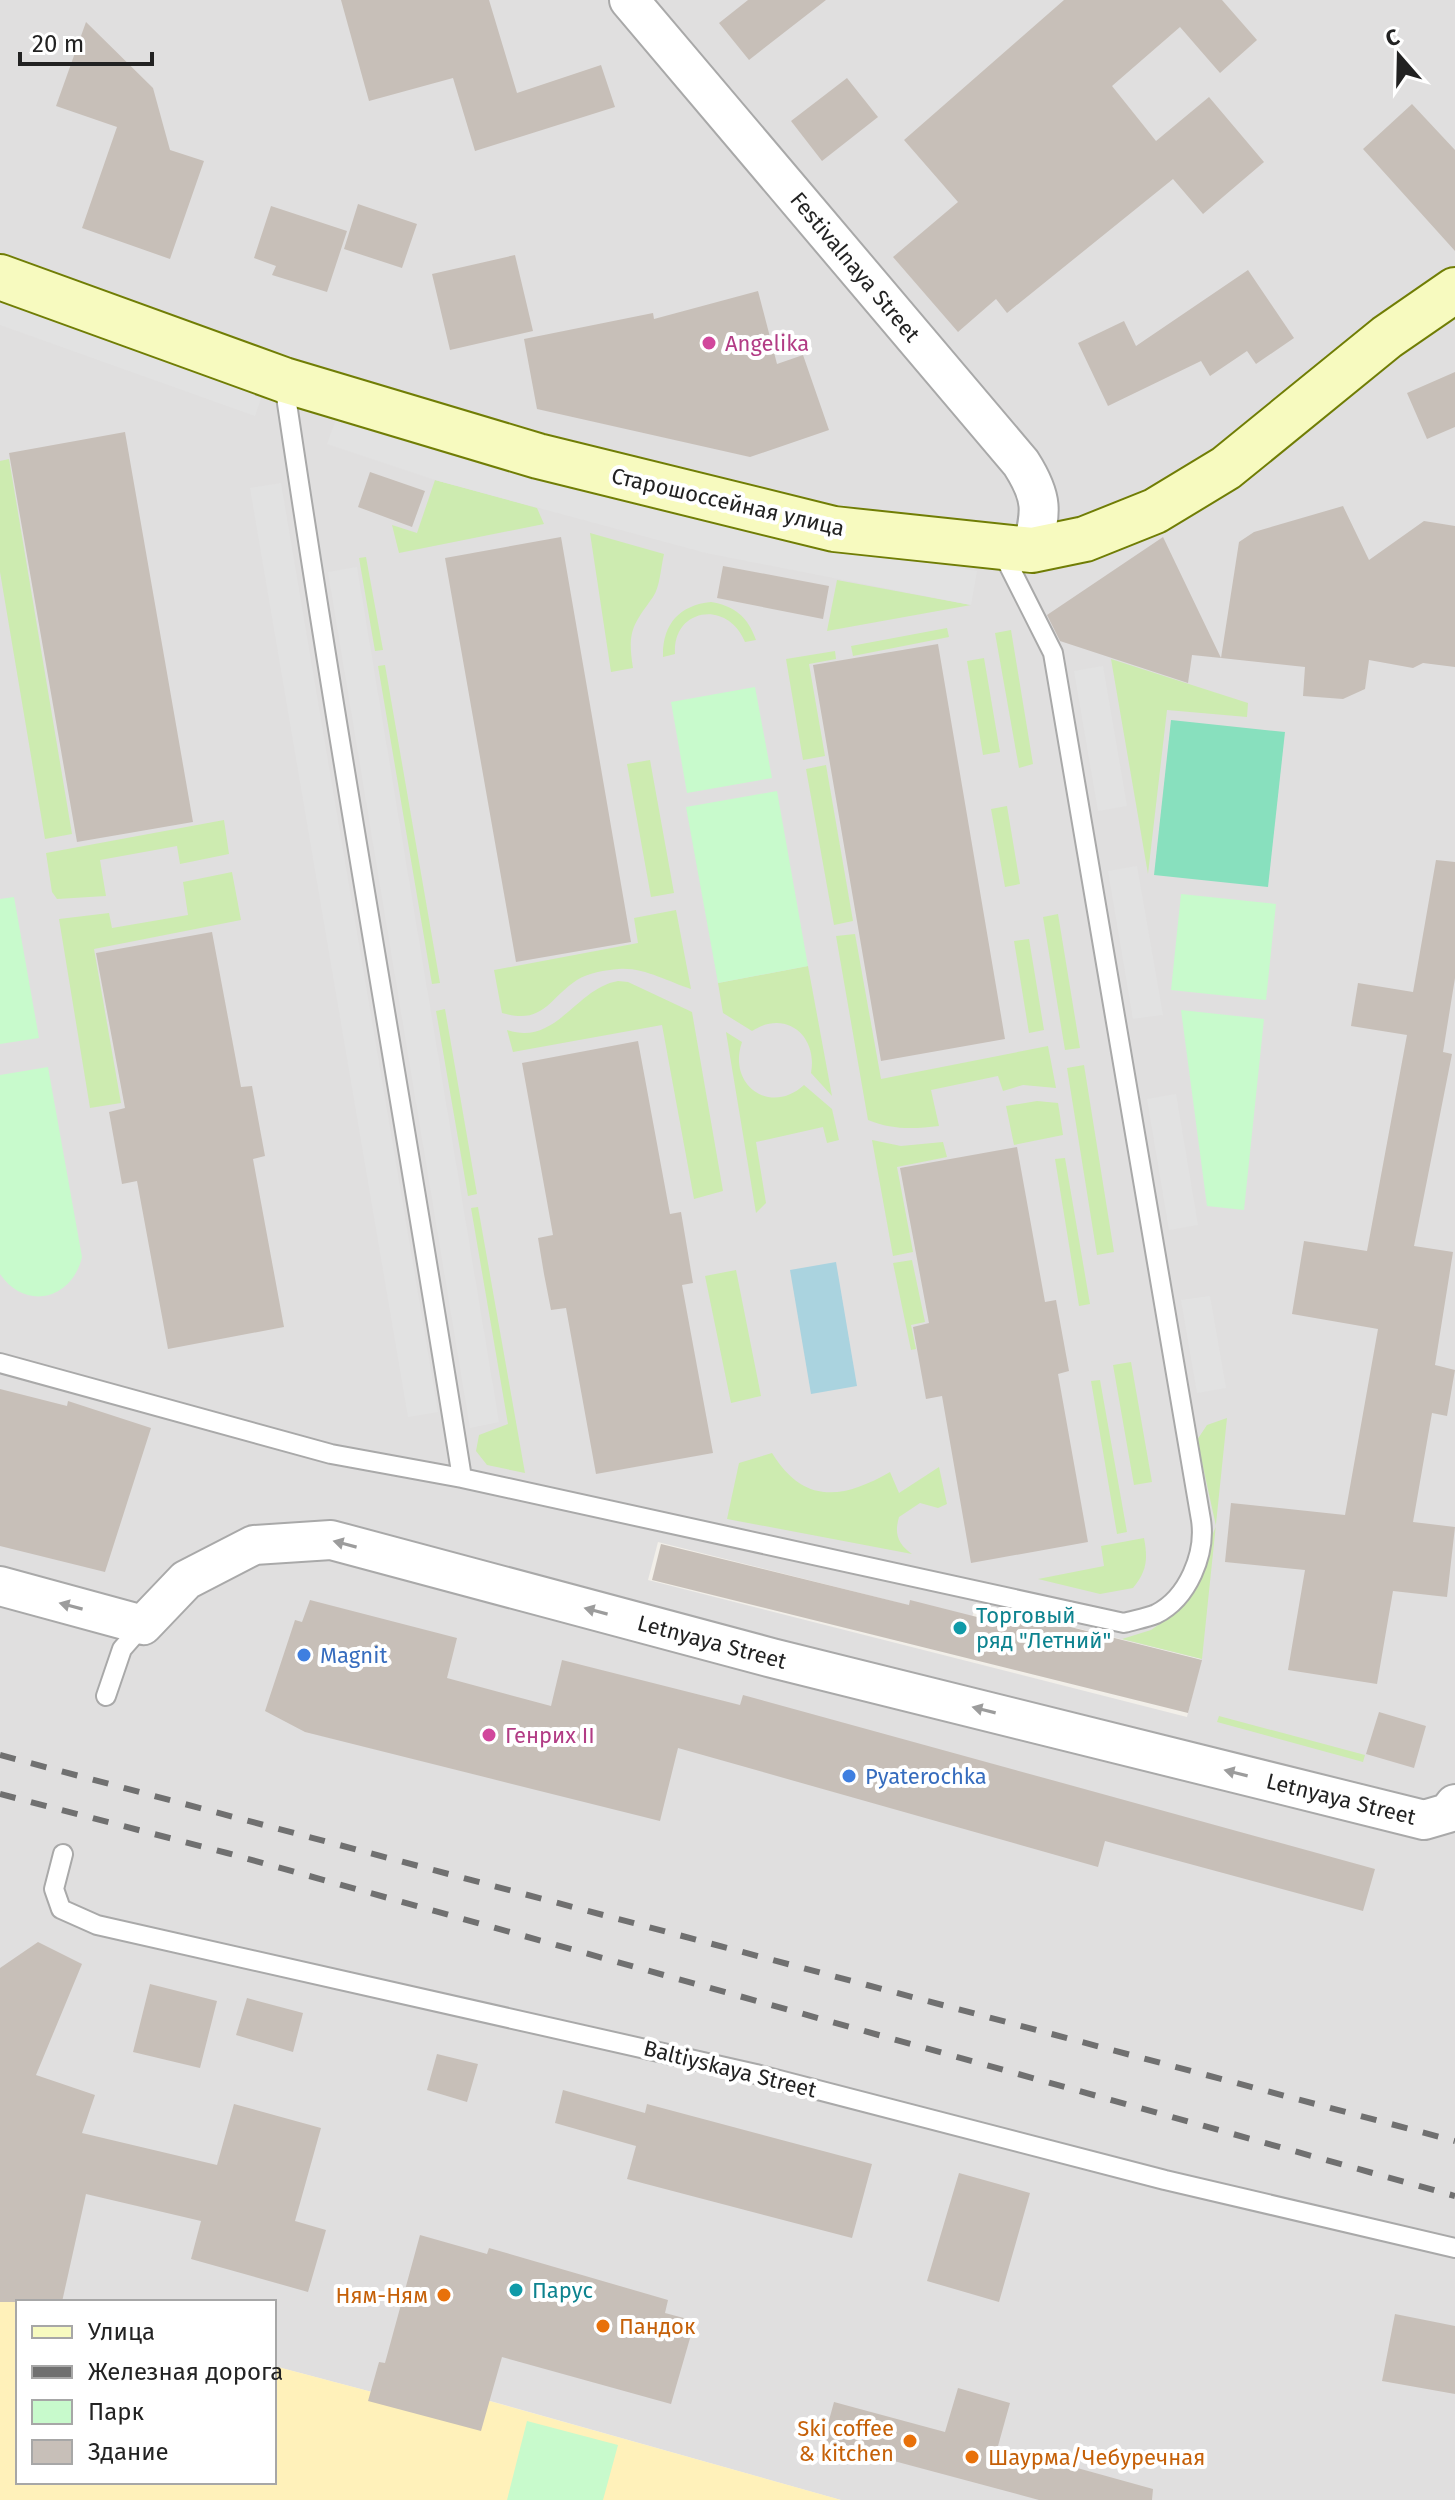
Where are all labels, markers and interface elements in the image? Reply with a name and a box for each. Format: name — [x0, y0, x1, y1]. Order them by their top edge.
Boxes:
scale bar — [20, 16, 152, 66]
north arrow — [1359, 16, 1439, 96]
text: С — [1382, 23, 1403, 53]
text: 20 m — [32, 30, 84, 58]
street label: Festivalnaya Street — [784, 186, 926, 348]
place label: Angelika — [725, 330, 809, 357]
marker: Angelika — [700, 334, 718, 352]
street label: Старошоссейная улица — [609, 462, 847, 542]
one-way arrow — [333, 1537, 358, 1549]
one-way arrow — [59, 1599, 84, 1611]
place label: Торговый ряд "Летний" — [976, 1602, 1111, 1654]
one-way arrow — [584, 1604, 609, 1616]
street label: Letnyaya Street — [635, 1609, 790, 1675]
marker: Торговый ряд "Летний" — [951, 1619, 969, 1637]
place label: Magnit — [320, 1642, 387, 1669]
marker: Magnit — [295, 1646, 313, 1664]
one-way arrow — [971, 1704, 996, 1716]
place label: Генрих II — [505, 1722, 595, 1749]
marker: Генрих II — [480, 1726, 498, 1744]
place label: Pyaterochka — [865, 1763, 987, 1790]
one-way arrow — [1224, 1766, 1249, 1779]
marker: Pyaterochka — [840, 1767, 858, 1785]
street label: Letnyaya Street — [1263, 1767, 1419, 1831]
street label: Baltiyskaya Street — [641, 2034, 819, 2104]
place label: Парус — [532, 2277, 593, 2304]
marker: Парус — [507, 2281, 525, 2299]
place label: Ням-Ням — [335, 2282, 428, 2309]
marker: Ням-Ням — [435, 2286, 453, 2304]
legend — [16, 2300, 276, 2484]
place label: Пандок — [619, 2313, 696, 2340]
marker: Пандок — [594, 2317, 612, 2335]
text: Улица — [88, 2318, 155, 2346]
text: Железная дорога — [88, 2358, 283, 2386]
text: Парк — [88, 2398, 145, 2426]
place label: Ski coffee & kitchen — [797, 2415, 894, 2467]
marker: Ski coffee & kitchen — [901, 2432, 919, 2450]
text: Здание — [88, 2438, 169, 2466]
place label: Шаурма/Чебуречная — [988, 2444, 1205, 2471]
marker: Шаурма/Чебуречная — [963, 2448, 981, 2466]

